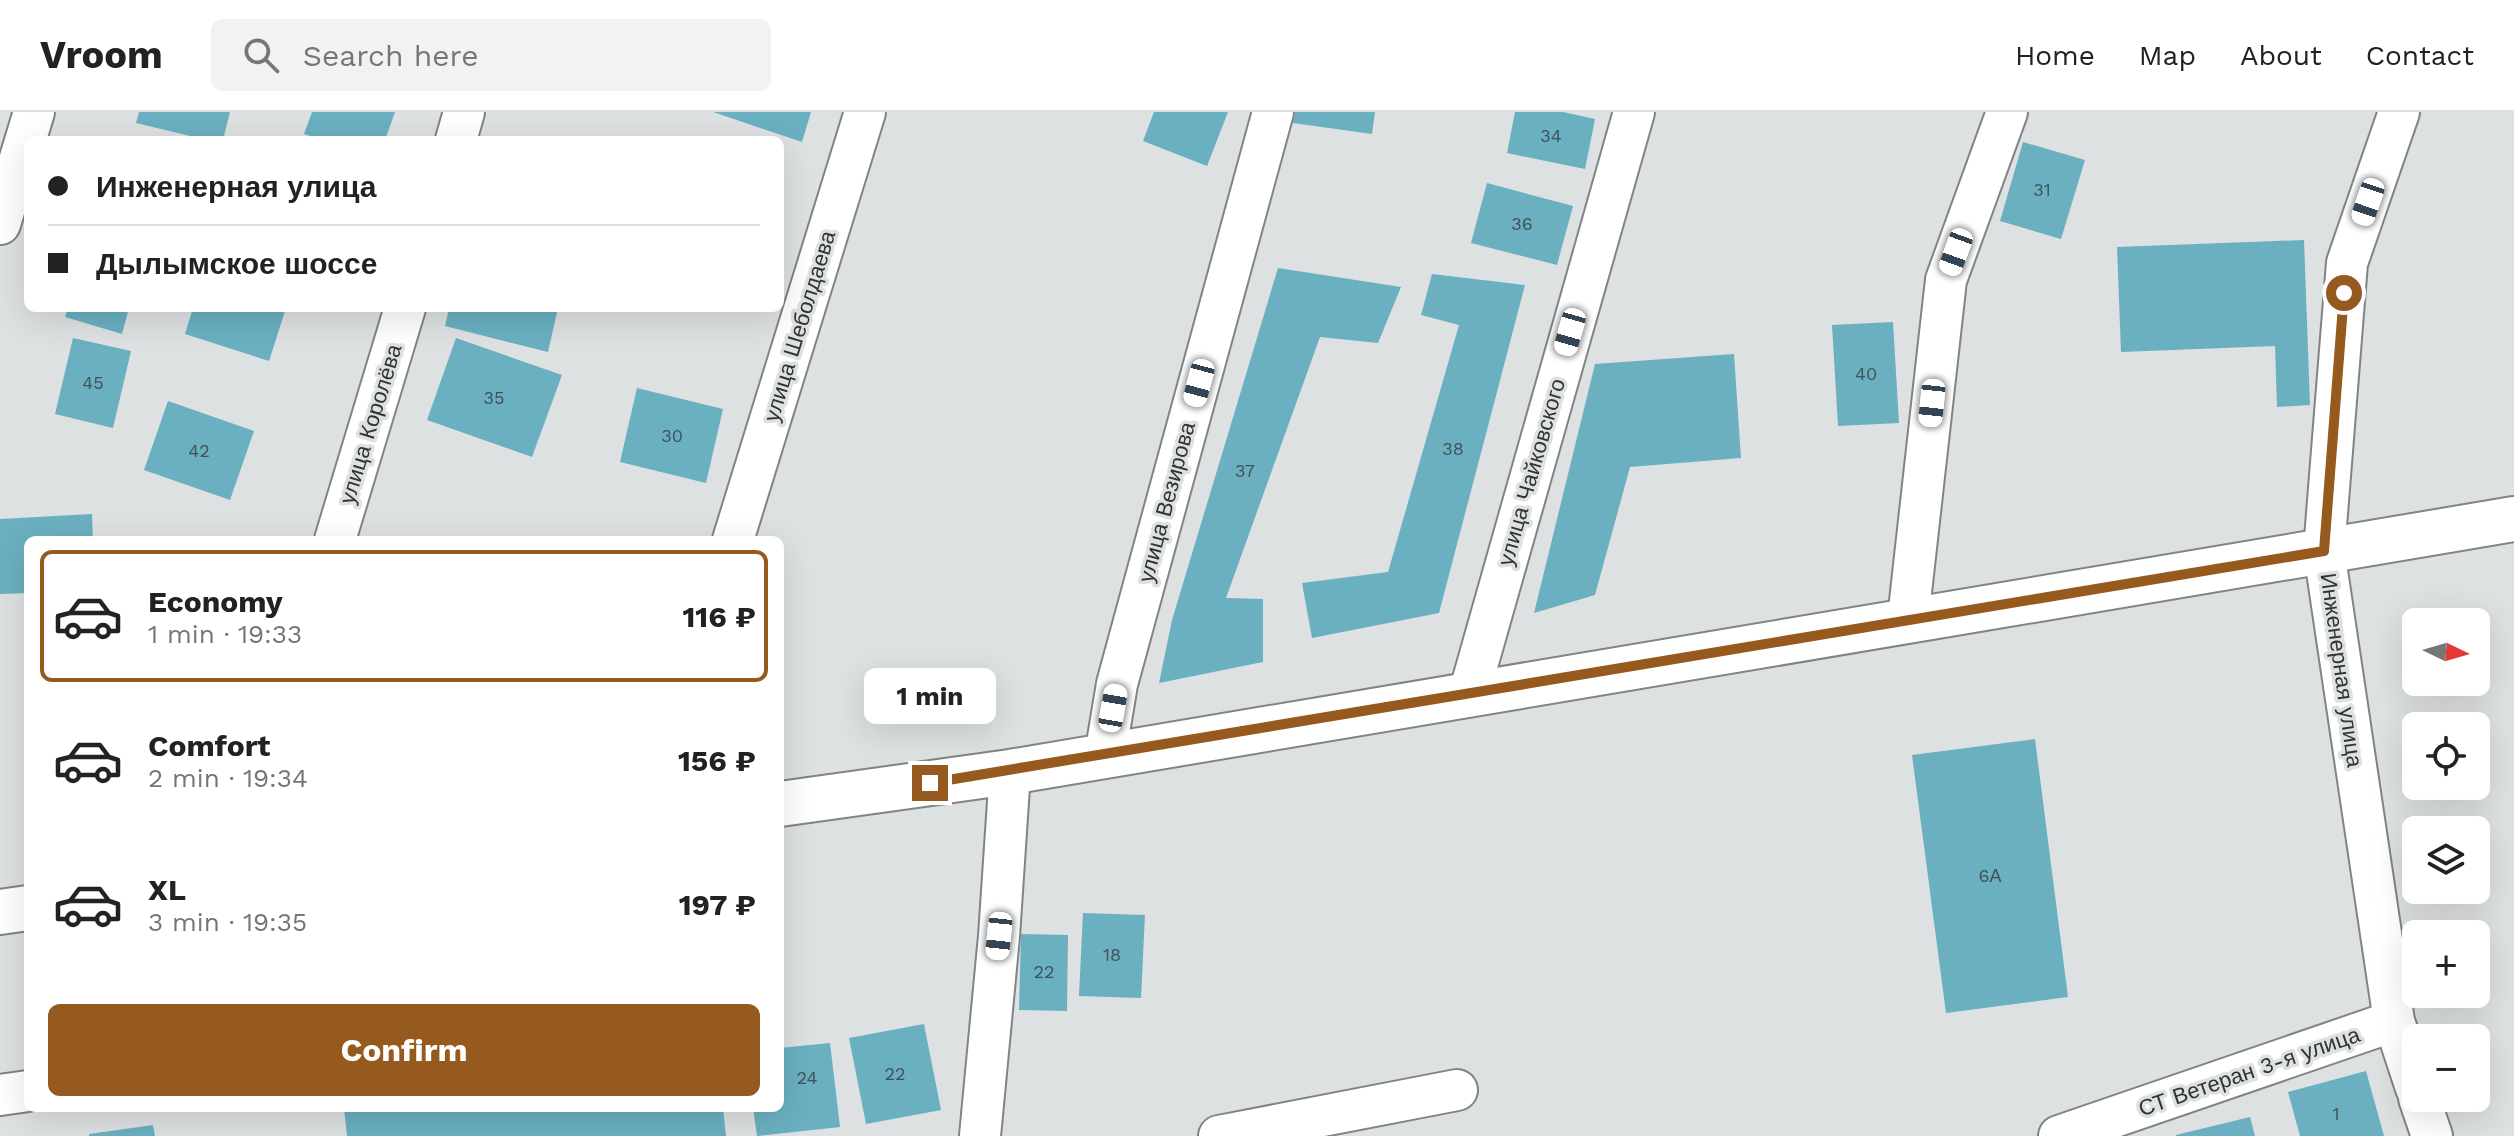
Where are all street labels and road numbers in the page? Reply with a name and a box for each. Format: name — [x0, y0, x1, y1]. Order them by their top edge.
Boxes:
street label: улица Шеболдаева — [759, 227, 841, 425]
street label: улица Королёва — [334, 341, 407, 507]
street label: улица Чайковского — [1493, 376, 1570, 569]
street label: улица Везирова — [1133, 419, 1200, 585]
street label: Инженерная улица — [2315, 571, 2368, 770]
street label: СТ Ветеран 3-я улица — [2135, 1022, 2364, 1121]

